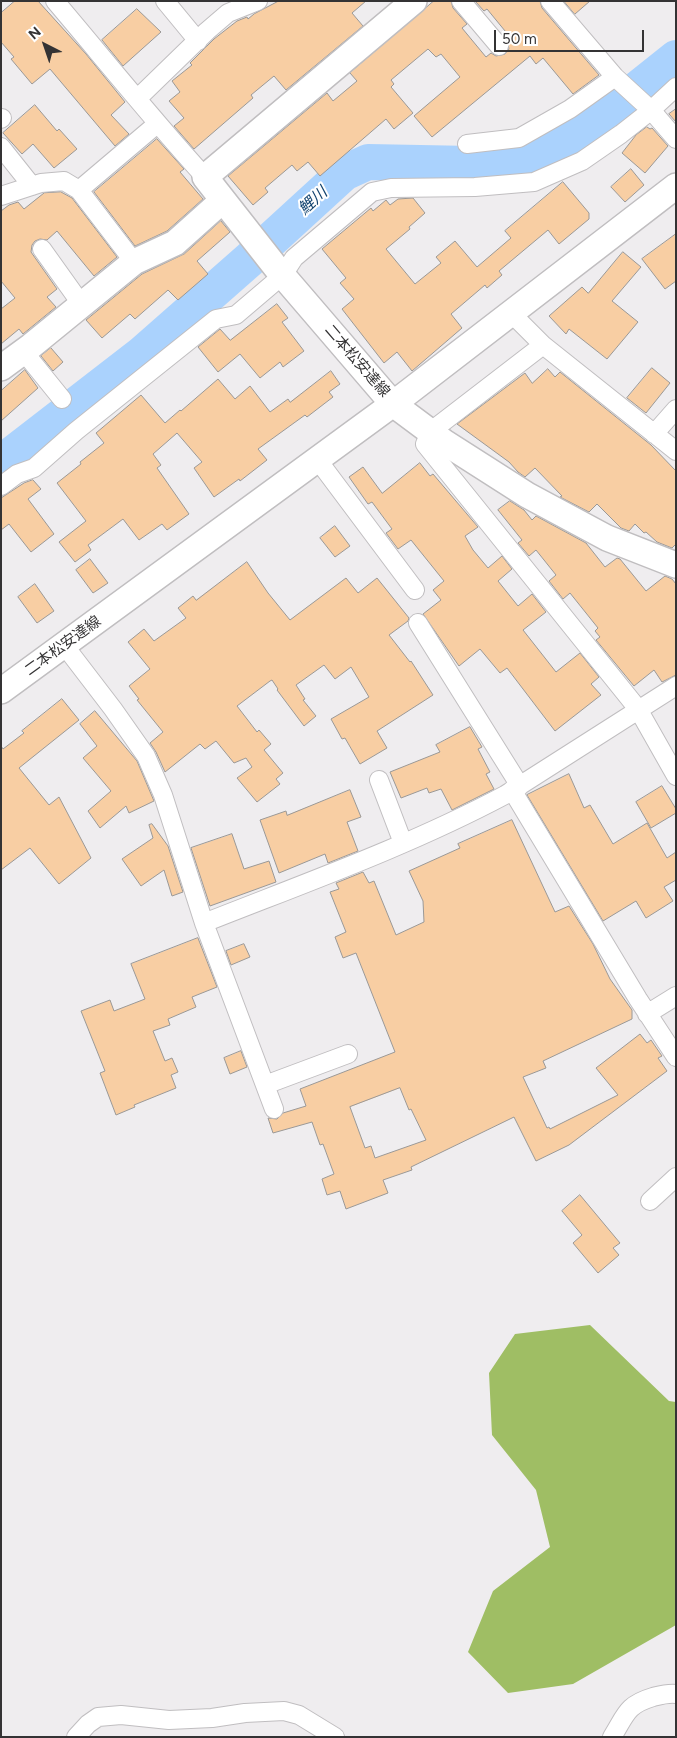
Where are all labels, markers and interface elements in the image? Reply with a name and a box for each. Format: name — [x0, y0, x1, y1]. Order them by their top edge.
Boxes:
north arrow — [20, 20, 70, 70]
scale bar — [497, 20, 647, 52]
text: N — [25, 23, 44, 43]
text: 50 m — [502, 30, 537, 48]
water label: 鯉川 — [295, 183, 331, 219]
street label: 二本松安達線 — [321, 321, 393, 401]
street label: 二本松安達線 — [21, 612, 105, 680]

